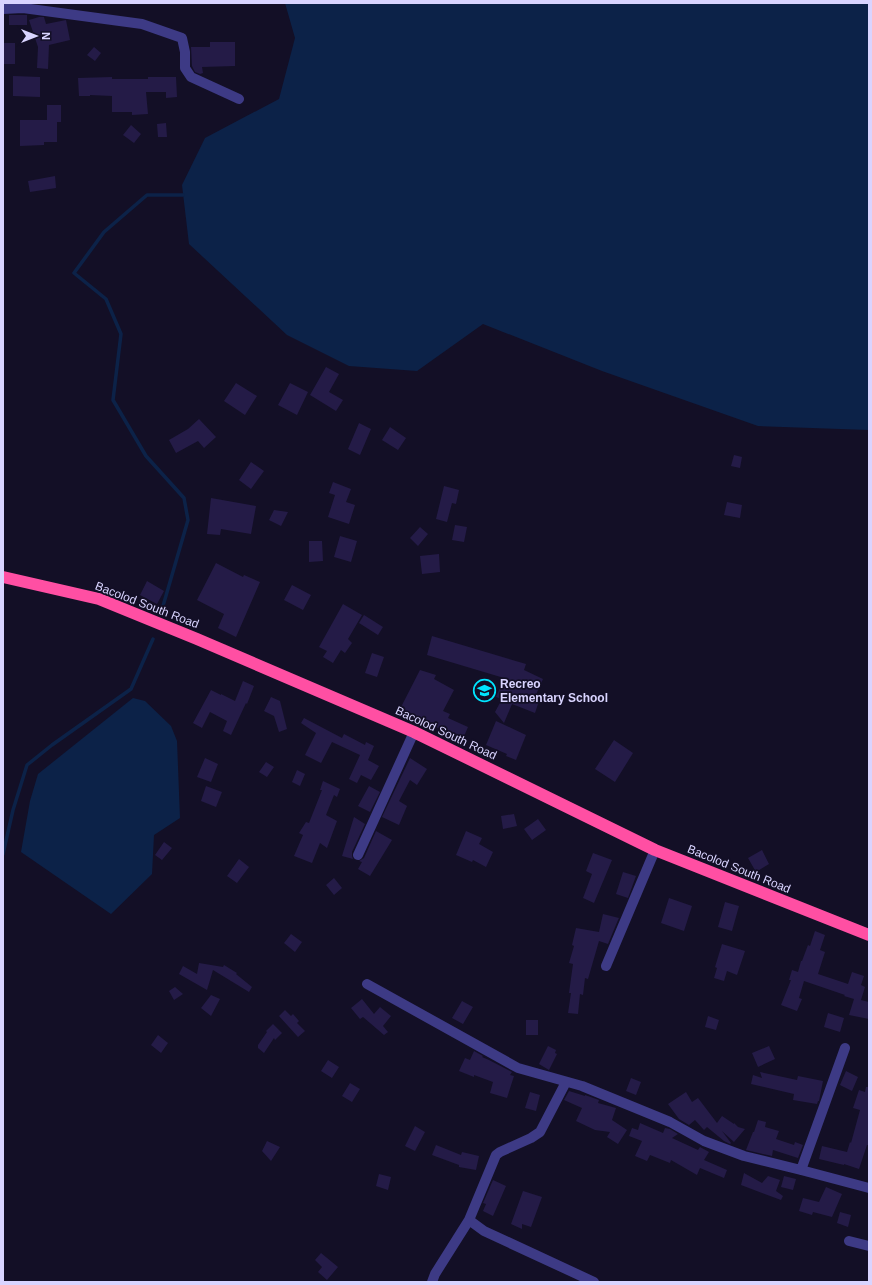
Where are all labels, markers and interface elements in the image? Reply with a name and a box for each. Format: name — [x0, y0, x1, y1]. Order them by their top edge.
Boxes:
north arrow — [16, 16, 56, 56]
text: N — [40, 32, 52, 40]
street label: Bacolod South Road — [93, 579, 201, 631]
place label: Recreo Elementary School — [500, 677, 608, 705]
school or university icon: Recreo Elementary School — [472, 678, 498, 704]
street label: Bacolod South Road — [393, 703, 499, 763]
street label: Bacolod South Road — [685, 842, 793, 896]

